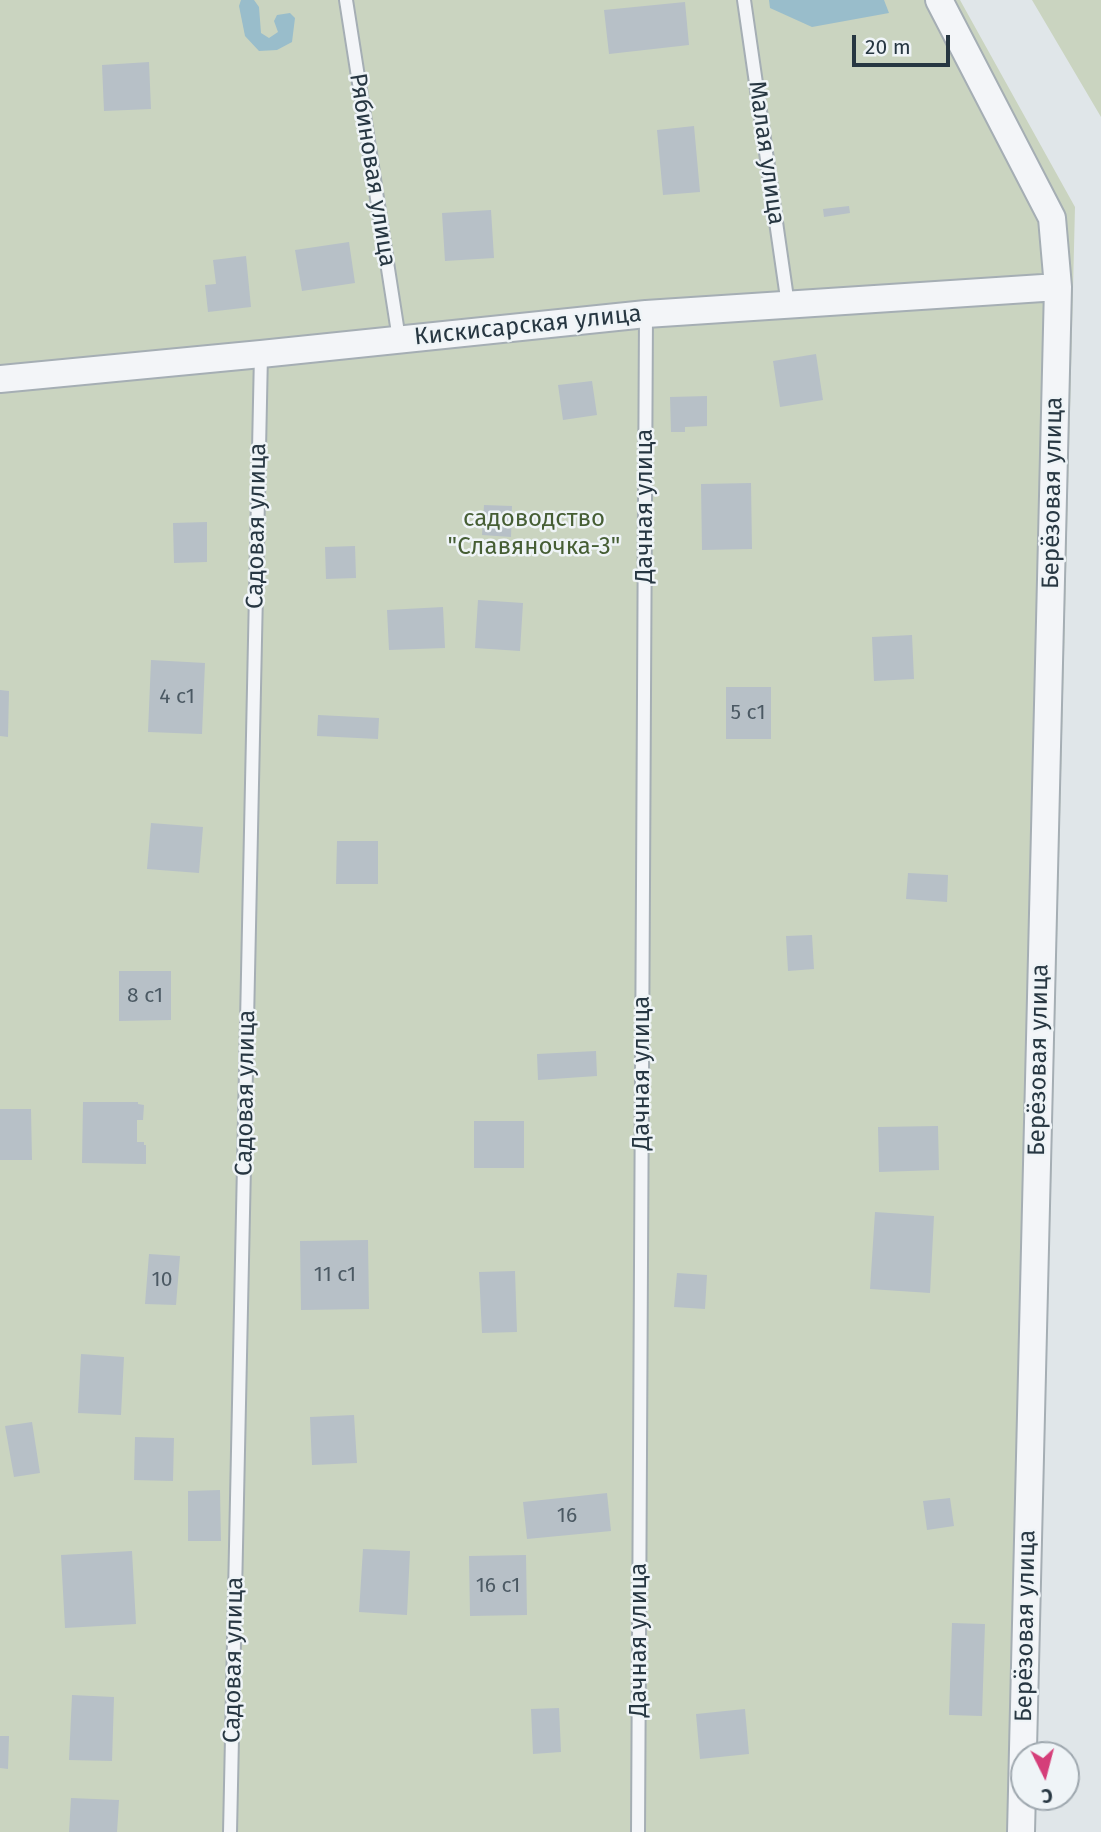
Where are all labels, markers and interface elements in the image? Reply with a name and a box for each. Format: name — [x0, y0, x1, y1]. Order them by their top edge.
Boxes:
scale bar — [856, 21, 954, 65]
text: 20 m — [865, 34, 911, 60]
street label: Рябиновая улица — [342, 71, 402, 269]
street label: Малая улица — [742, 79, 790, 227]
street label: Кискисарская улица — [413, 300, 643, 352]
street label: Берёзовая улица — [1037, 397, 1069, 589]
street label: Дачная улица — [631, 429, 659, 583]
street label: Садовая улица — [241, 443, 273, 609]
park label: садоводство "Славяночка-3" — [448, 505, 620, 561]
house number: 4 с1 — [159, 684, 195, 710]
house number: 5 с1 — [731, 700, 765, 726]
street label: Берёзовая улица — [1023, 964, 1055, 1156]
house number: 8 с1 — [127, 983, 163, 1009]
street label: Дачная улица — [628, 996, 656, 1150]
street label: Садовая улица — [230, 1010, 262, 1176]
house number: 11 с1 — [314, 1262, 356, 1288]
house number: 10 — [152, 1267, 172, 1293]
house number: 16 — [557, 1503, 577, 1529]
street label: Берёзовая улица — [1010, 1530, 1042, 1722]
street label: Дачная улица — [625, 1563, 653, 1717]
house number: 16 с1 — [476, 1573, 520, 1599]
street label: Садовая улица — [218, 1577, 250, 1743]
north arrow — [1010, 1741, 1080, 1811]
text: С — [1040, 1783, 1054, 1807]

